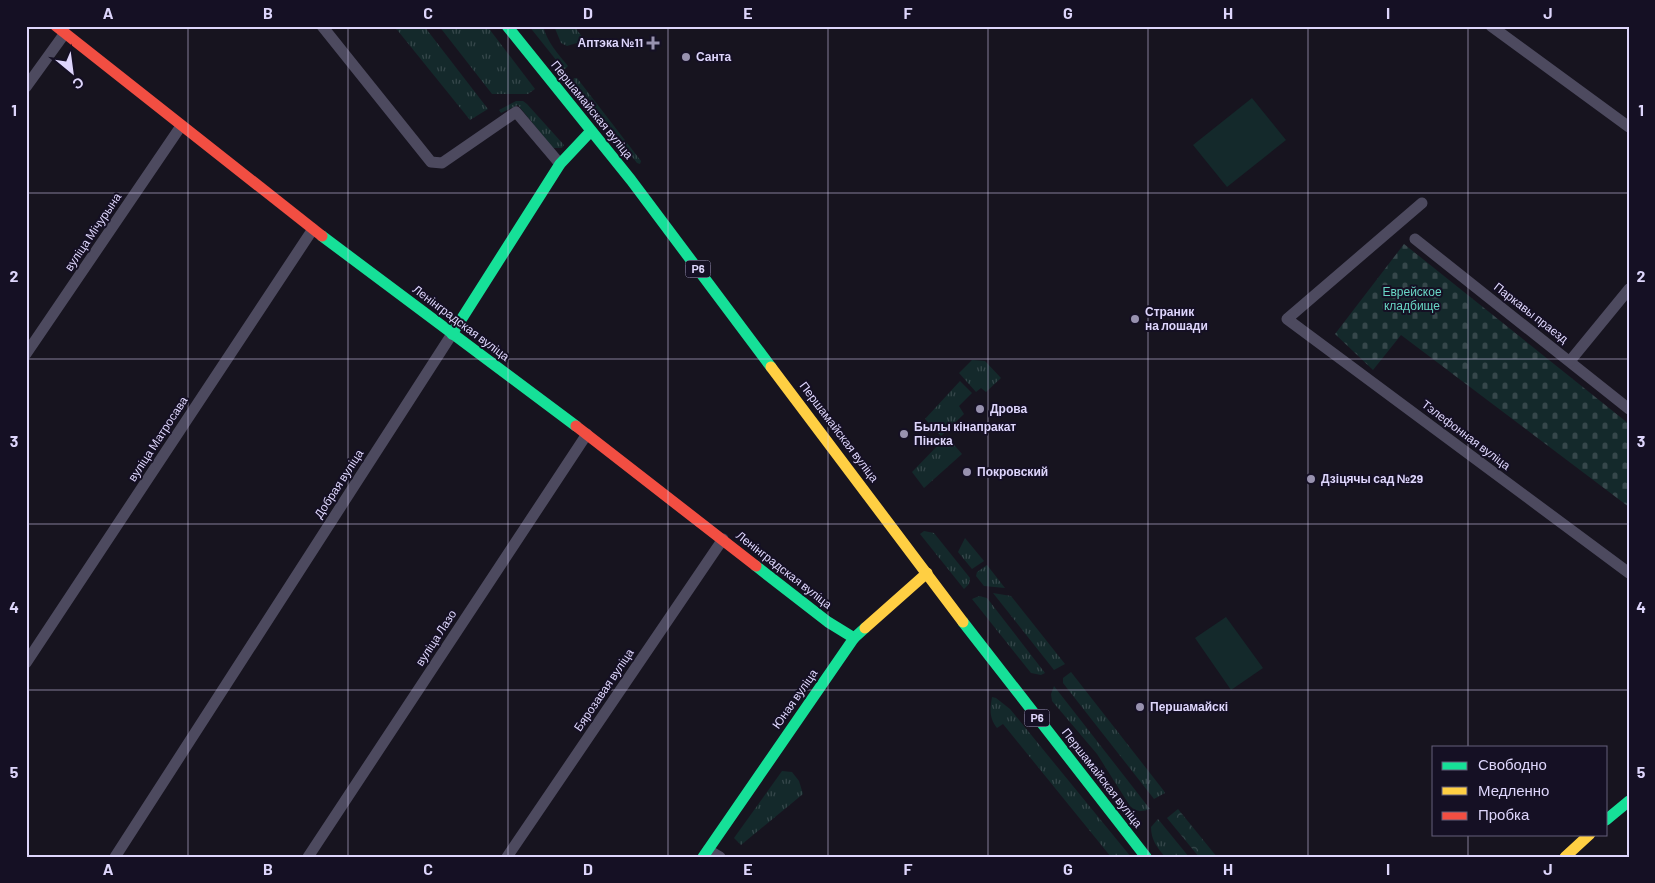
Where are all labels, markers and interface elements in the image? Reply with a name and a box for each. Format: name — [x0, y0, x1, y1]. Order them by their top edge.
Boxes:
text: A — [103, 3, 114, 22]
text: B — [263, 3, 273, 22]
text: C — [423, 3, 433, 22]
text: D — [583, 3, 593, 22]
text: E — [743, 3, 753, 22]
text: F — [904, 3, 913, 22]
text: G — [1063, 3, 1073, 22]
text: H — [1223, 3, 1233, 22]
text: I — [1386, 3, 1390, 22]
text: J — [1543, 3, 1553, 22]
place label: Аптэка №11 — [578, 35, 643, 49]
marker: Аптэка №11 — [647, 37, 659, 49]
north arrow — [48, 48, 98, 98]
place label: Санта — [696, 49, 732, 63]
marker: Санта — [680, 51, 692, 63]
street label: Першамайская вуліца — [548, 58, 637, 162]
text: С — [70, 74, 87, 94]
text: 1 — [11, 100, 17, 119]
text: 1 — [1638, 100, 1644, 119]
street label: вуліца Мічурына — [61, 190, 124, 274]
road number: Р6 — [686, 260, 710, 278]
text: 2 — [10, 266, 19, 285]
text: 2 — [1637, 266, 1646, 285]
street label: Паркавы праезд — [1491, 279, 1571, 346]
street label: Ленінградская вуліца — [410, 281, 513, 364]
park label: Еврейское кладбище — [1382, 284, 1442, 313]
place label: Страник на лошади — [1145, 304, 1208, 333]
marker: Страник на лошади — [1129, 313, 1141, 325]
street label: Першамайская вуліца — [797, 378, 882, 485]
street label: вуліца Матросава — [124, 393, 191, 484]
street label: Тэлефонная вуліца — [1419, 396, 1514, 473]
place label: Дрова — [990, 401, 1027, 416]
marker: Дрова — [974, 403, 986, 415]
place label: Былы кінапракат Пінска — [914, 419, 1016, 447]
marker: Былы кінапракат Пінска — [898, 428, 910, 440]
text: 3 — [10, 431, 18, 450]
text: 3 — [1637, 431, 1645, 450]
street label: Добрая вуліца — [311, 446, 367, 521]
place label: Покровский — [977, 464, 1048, 479]
marker: Покровский — [961, 466, 973, 478]
place label: Дзіцячы сад №29 — [1321, 471, 1423, 486]
marker: Дзіцячы сад №29 — [1305, 473, 1317, 485]
street label: Ленінградская вуліца — [733, 528, 835, 612]
text: 4 — [9, 597, 19, 616]
text: 4 — [1636, 597, 1646, 616]
street label: вуліца Лазо — [412, 607, 459, 669]
street label: Бярозавая вуліца — [570, 645, 637, 734]
street label: Юная вуліца — [769, 666, 821, 731]
place label: Першамайскі — [1150, 699, 1228, 714]
marker: Першамайскі — [1134, 701, 1146, 713]
road number: Р6 — [1024, 710, 1050, 726]
street label: Першамайская вуліца — [1059, 725, 1146, 831]
legend — [1432, 746, 1608, 836]
text: Свободно — [1478, 755, 1547, 773]
text: 5 — [10, 762, 19, 781]
text: 5 — [1637, 762, 1646, 781]
text: Медленно — [1478, 781, 1549, 799]
text: Пробка — [1478, 805, 1530, 823]
text: A — [103, 859, 114, 878]
text: B — [263, 859, 273, 878]
text: C — [423, 859, 433, 878]
text: D — [583, 859, 593, 878]
text: E — [743, 859, 753, 878]
text: F — [904, 859, 913, 878]
text: G — [1063, 859, 1073, 878]
text: H — [1223, 859, 1233, 878]
text: I — [1386, 859, 1390, 878]
text: J — [1543, 859, 1553, 878]

